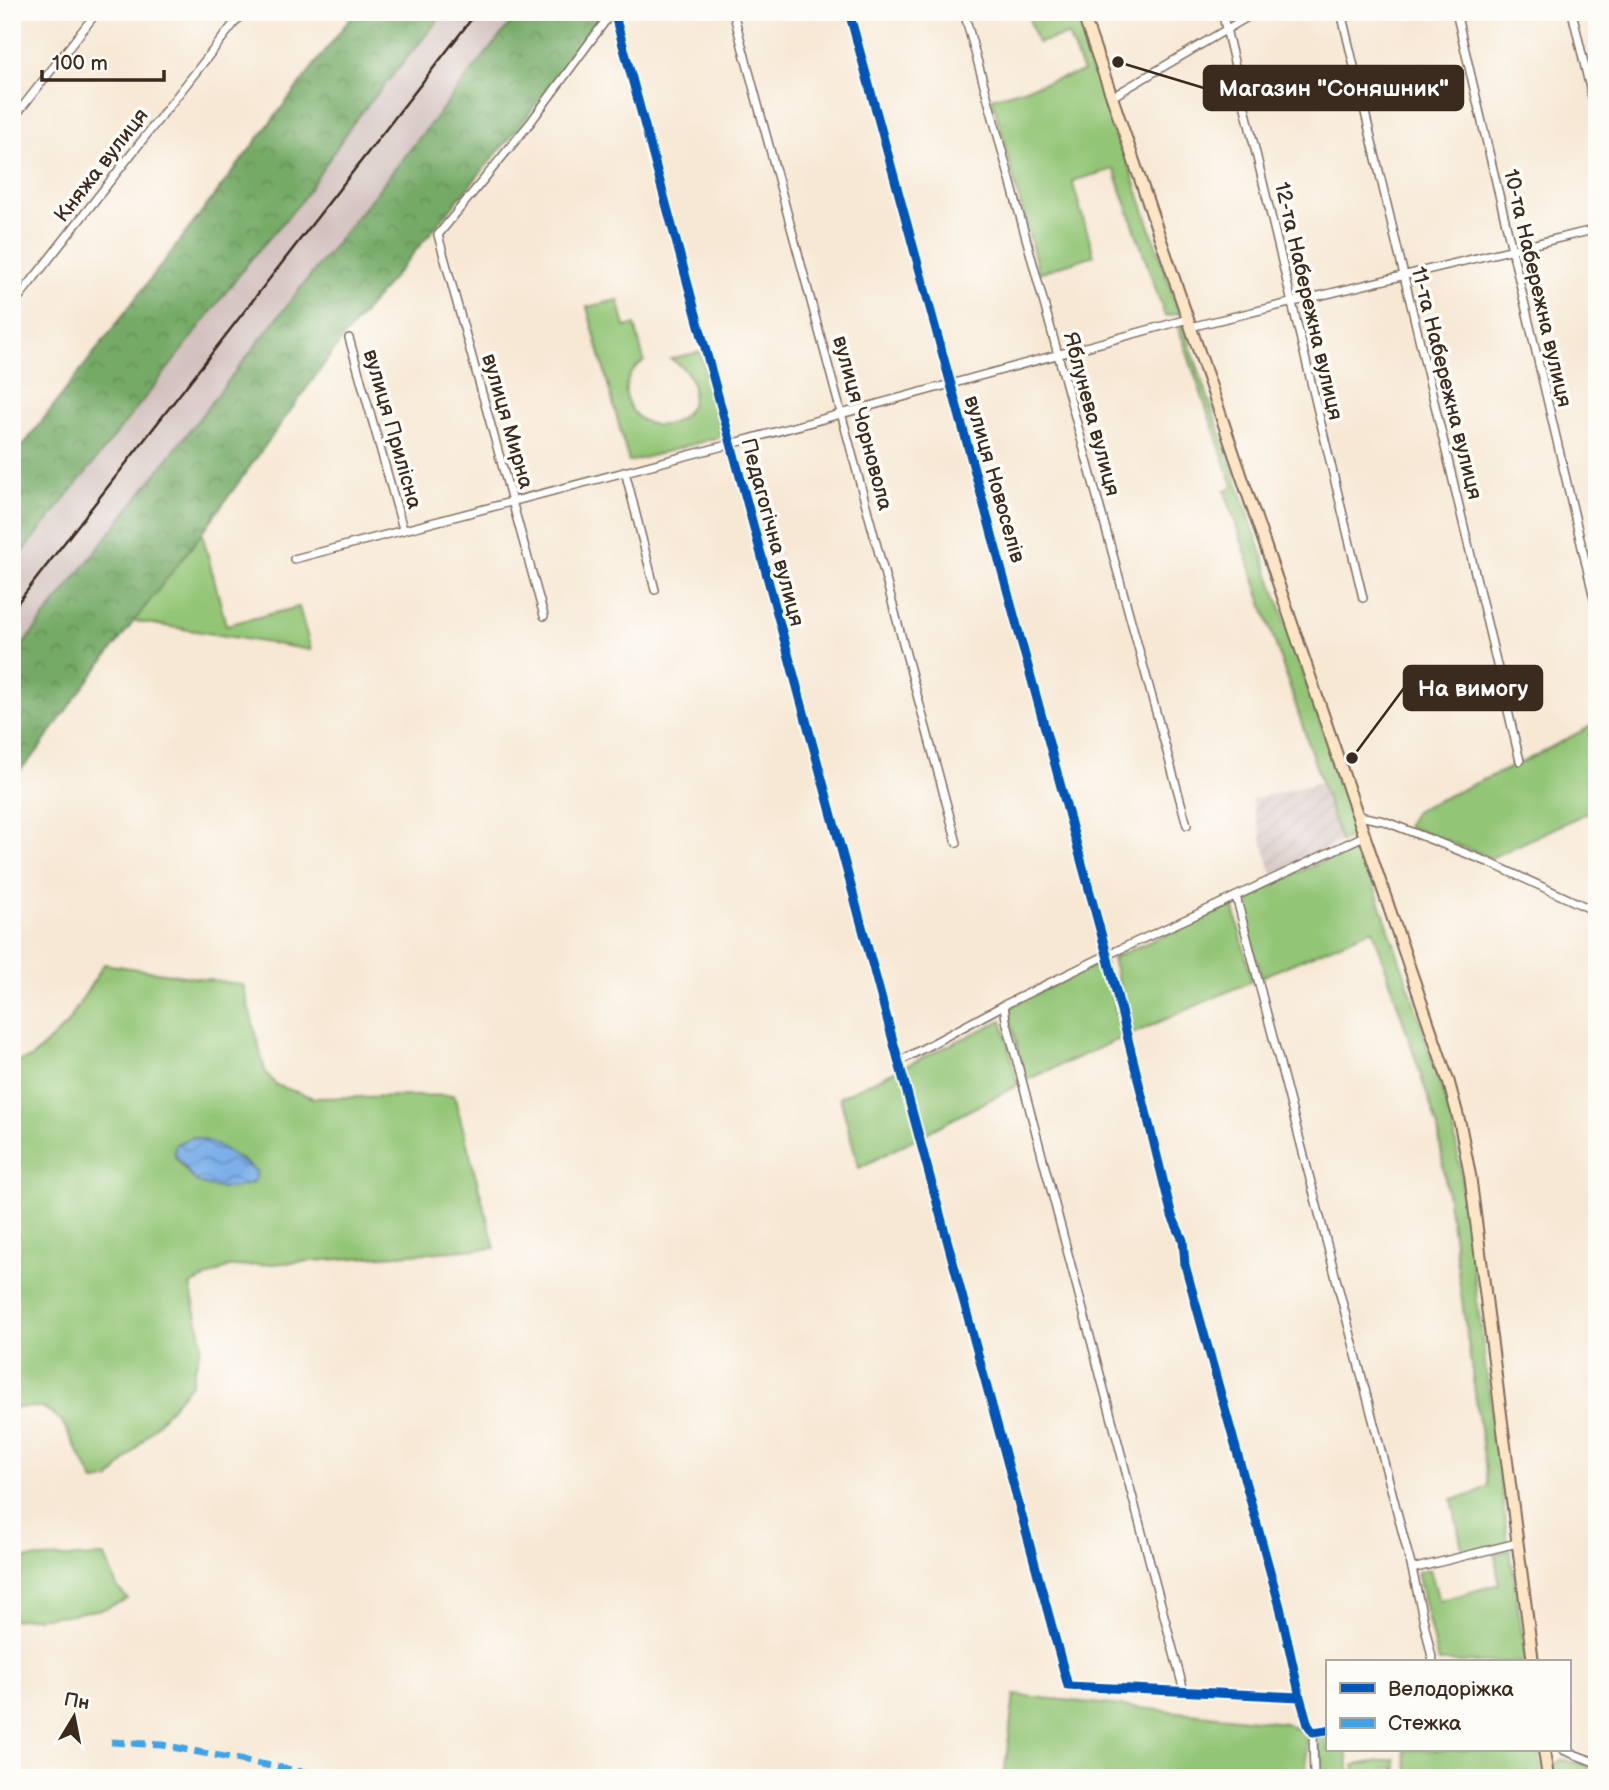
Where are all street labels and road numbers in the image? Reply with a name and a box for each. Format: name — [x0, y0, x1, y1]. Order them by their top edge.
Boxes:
street label: Княжа вулиця — [49, 103, 154, 227]
street label: 10-та Набережна вулиця — [1498, 167, 1577, 409]
street label: 12-та Набережна вулиця — [1269, 180, 1348, 422]
street label: 11-та Набережна вулиця — [1405, 264, 1488, 502]
street label: Яблунева вулиця — [1058, 329, 1125, 499]
street label: вулиця Чорновола — [827, 333, 898, 514]
street label: вулиця Прилісна — [358, 346, 427, 512]
street label: вулиця Мирна — [476, 351, 539, 492]
street label: вулиця Новоселів — [959, 393, 1030, 566]
street label: Педагогічна вулиця — [735, 435, 810, 629]

